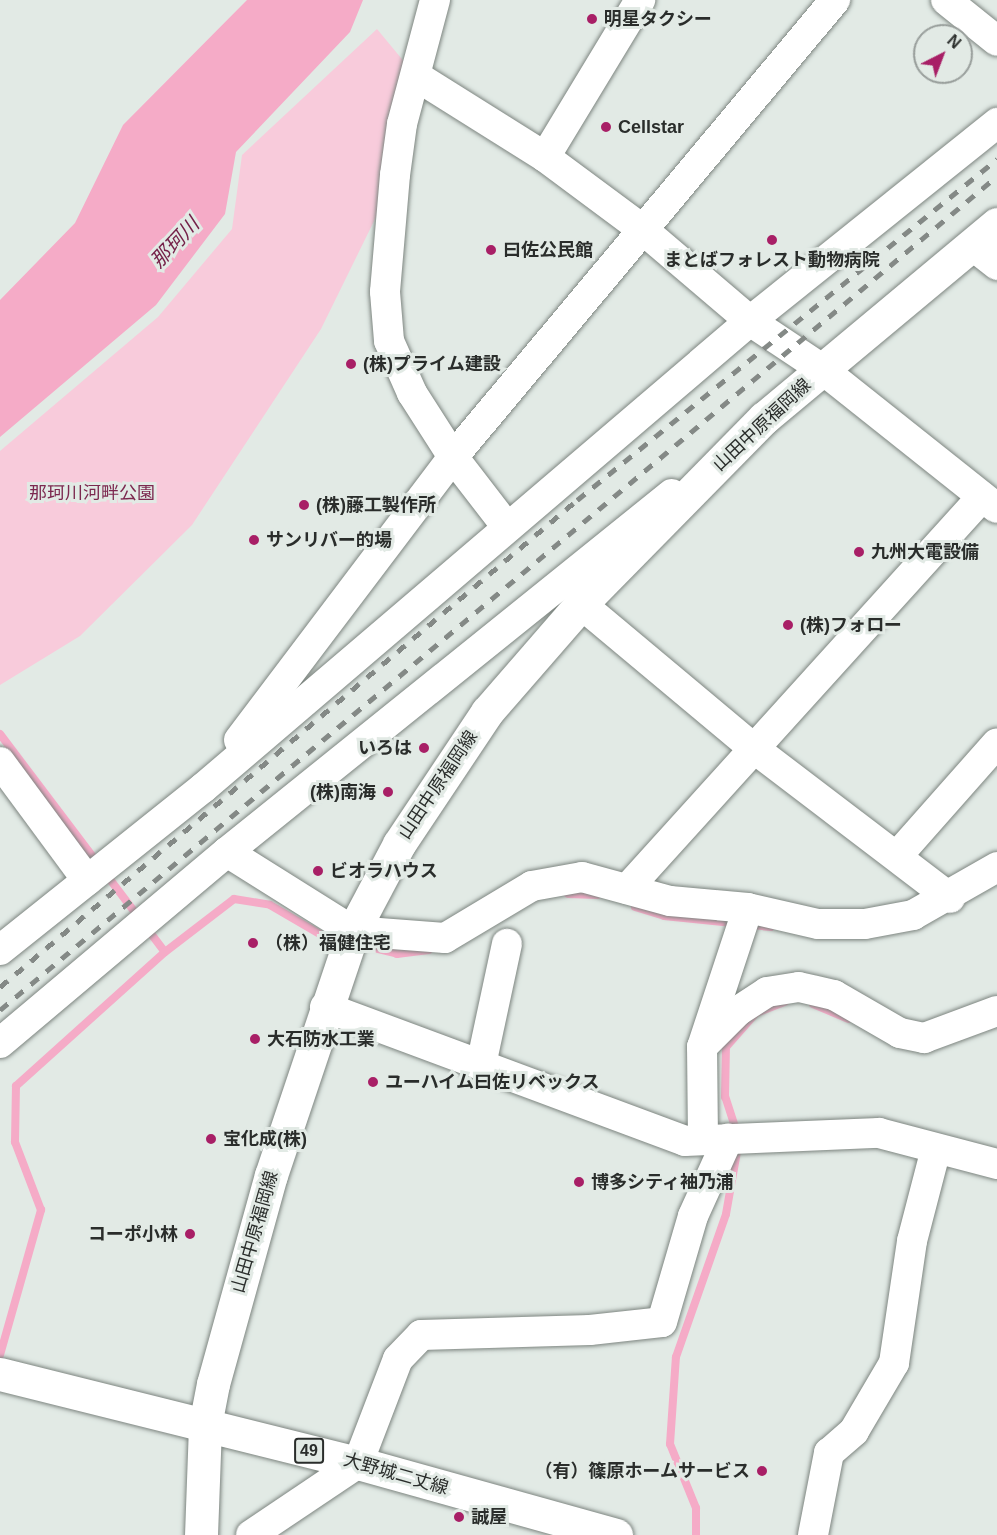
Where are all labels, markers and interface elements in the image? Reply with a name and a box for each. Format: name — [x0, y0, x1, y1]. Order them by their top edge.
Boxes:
place label: 明星タクシー — [604, 8, 712, 30]
marker: 明星タクシー — [585, 12, 599, 26]
north arrow — [913, 24, 973, 84]
text: N — [944, 32, 964, 52]
place label: Cellstar — [618, 116, 684, 138]
marker: Cellstar — [599, 120, 613, 134]
water label: 那珂川 — [146, 213, 204, 273]
marker: まとばフォレスト動物病院 — [765, 233, 779, 247]
place label: 曰佐公民館 — [503, 239, 593, 261]
marker: 曰佐公民館 — [484, 243, 498, 257]
place label: まとばフォレスト動物病院 — [664, 249, 880, 271]
place label: (株)プライム建設 — [363, 353, 501, 375]
marker: (株)プライム建設 — [344, 357, 358, 371]
street label: 山田中原福岡線 — [709, 374, 815, 476]
park label: 那珂川河畔公園 — [29, 482, 155, 504]
place label: (株)藤工製作所 — [316, 494, 436, 516]
marker: (株)藤工製作所 — [297, 498, 311, 512]
place label: サンリバー的場 — [266, 529, 392, 551]
marker: サンリバー的場 — [247, 533, 261, 547]
place label: 九州大電設備 — [871, 541, 979, 563]
marker: 九州大電設備 — [852, 545, 866, 559]
place label: (株)フォロー — [800, 614, 902, 636]
marker: (株)フォロー — [781, 618, 795, 632]
street label: 山田中原福岡線 — [394, 727, 482, 843]
place label: いろは — [358, 737, 412, 759]
marker: いろは — [417, 741, 431, 755]
place label: (株)南海 — [310, 781, 376, 803]
marker: (株)南海 — [381, 785, 395, 799]
place label: ビオラハウス — [330, 860, 438, 882]
marker: ビオラハウス — [311, 864, 325, 878]
place label: （株）福健住宅 — [265, 932, 391, 954]
marker: （株）福健住宅 — [246, 936, 260, 950]
place label: 大石防水工業 — [267, 1028, 375, 1050]
marker: 大石防水工業 — [248, 1032, 262, 1046]
place label: ユーハイム曰佐リベックス — [385, 1071, 601, 1093]
marker: ユーハイム曰佐リベックス — [366, 1075, 380, 1089]
place label: 宝化成(株) — [223, 1128, 307, 1150]
marker: 宝化成(株) — [204, 1132, 218, 1146]
street label: 山田中原福岡線 — [227, 1168, 283, 1296]
place label: 博多シティ袖乃浦 — [591, 1171, 735, 1193]
marker: 博多シティ袖乃浦 — [572, 1175, 586, 1189]
place label: コーポ小林 — [88, 1223, 178, 1245]
marker: コーポ小林 — [183, 1227, 197, 1241]
road number: 49 — [294, 1438, 324, 1464]
street label: 大野城二丈線 — [341, 1449, 451, 1499]
place label: （有）篠原ホームサービス — [534, 1460, 750, 1482]
marker: （有）篠原ホームサービス — [755, 1464, 769, 1478]
place label: 誠屋 — [471, 1506, 507, 1528]
marker: 誠屋 — [452, 1510, 466, 1524]

